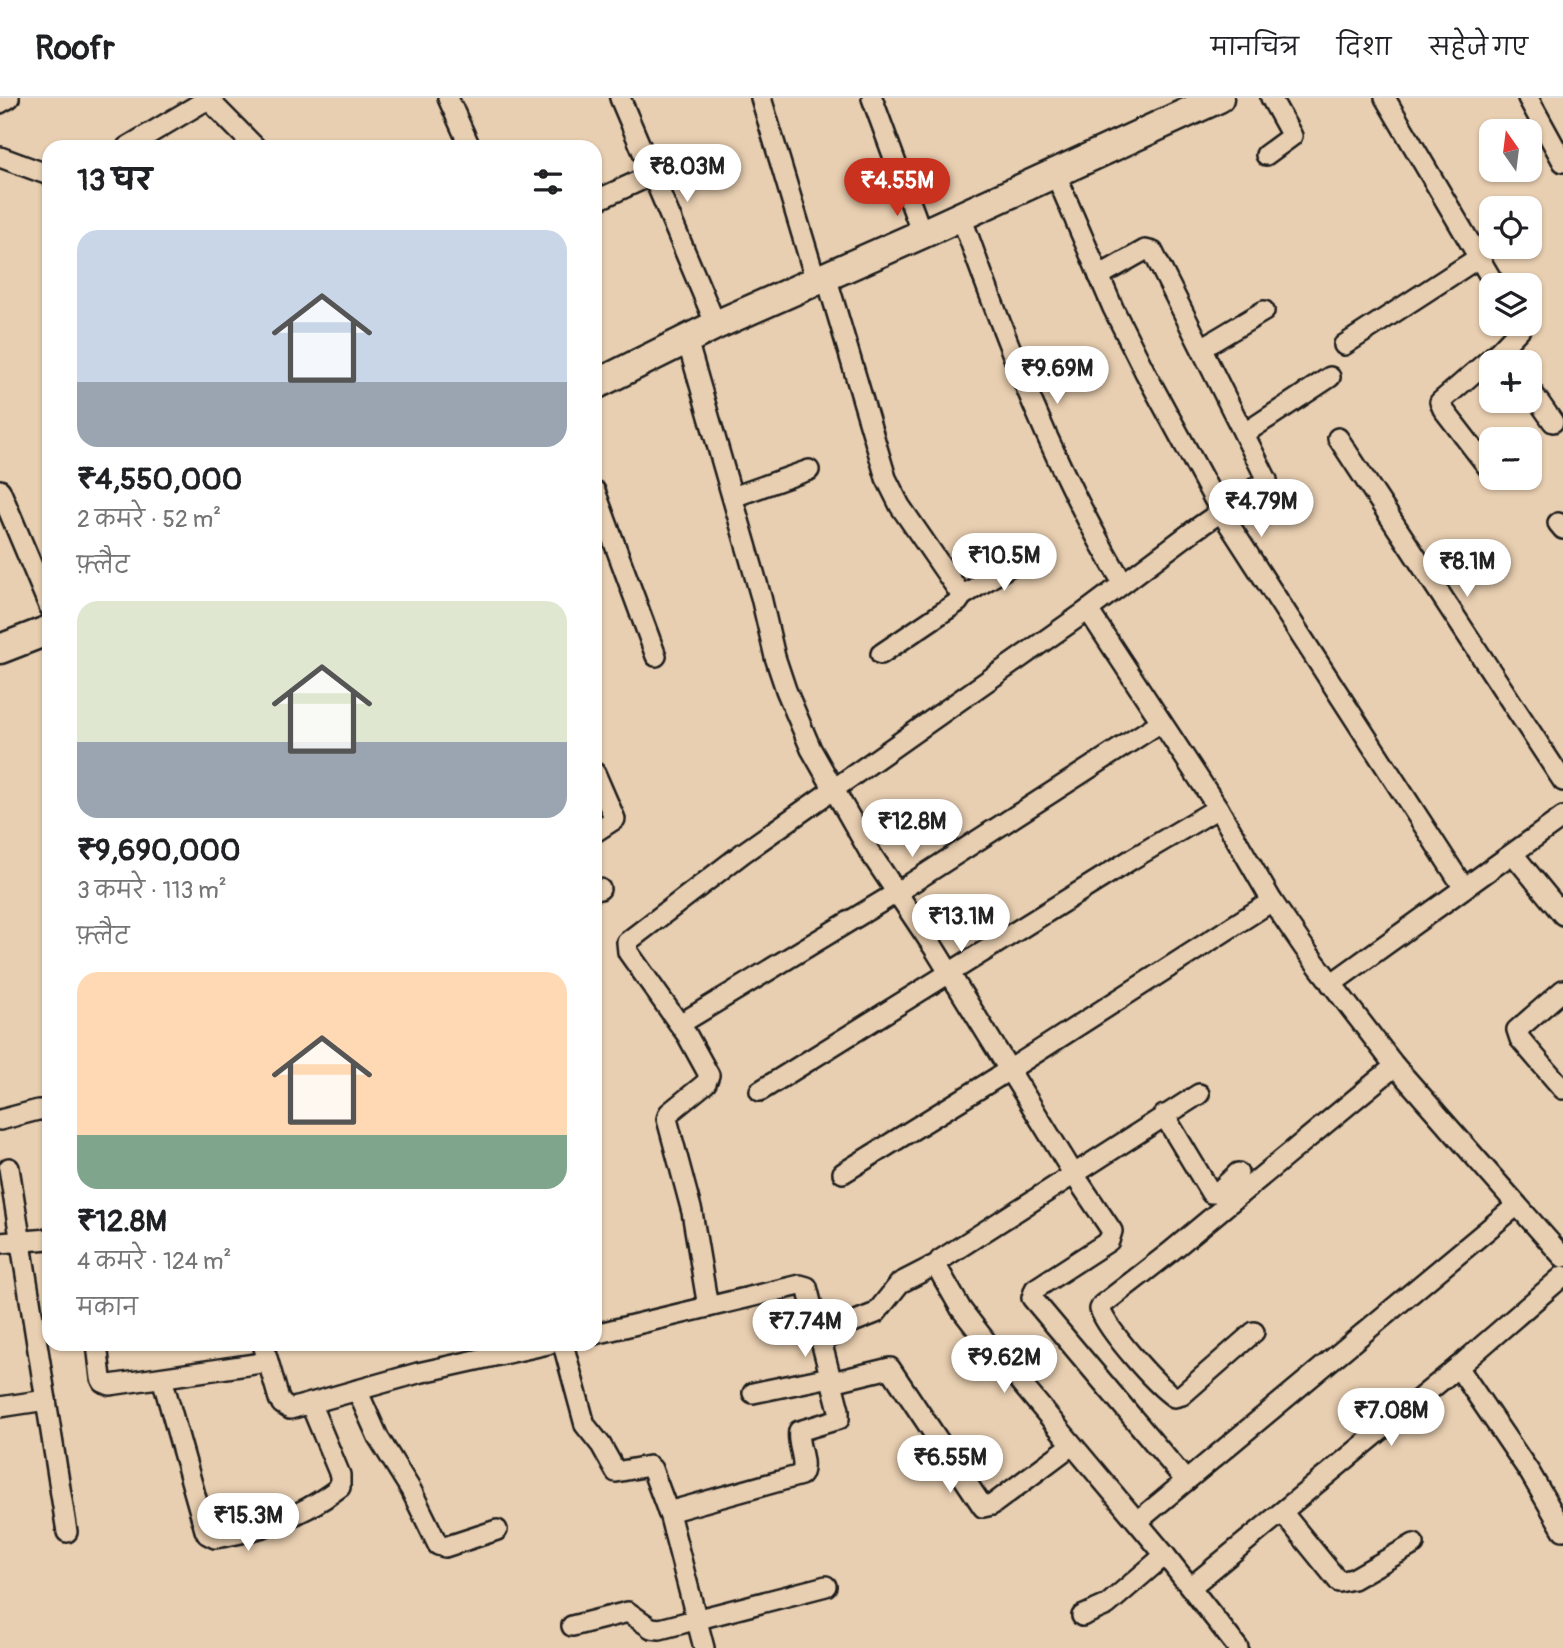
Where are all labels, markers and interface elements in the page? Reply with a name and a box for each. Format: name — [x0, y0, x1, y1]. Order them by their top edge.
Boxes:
text: Roofr — [35, 28, 115, 69]
text: मानचित्र — [1211, 33, 1299, 62]
text: दिशा — [1337, 33, 1391, 62]
text: सहेजे गए — [1429, 33, 1528, 62]
north arrow — [1479, 119, 1542, 182]
map controls — [1479, 119, 1542, 490]
pin: ₹8.03M — [630, 144, 744, 204]
text: ₹8.03M — [649, 152, 725, 181]
pin: ₹4.55M — [840, 158, 954, 218]
text: 13 घर — [77, 162, 152, 199]
icon: filters — [529, 163, 567, 201]
text: ₹4.55M — [860, 166, 934, 195]
button: locate — [1479, 196, 1542, 259]
button: layers — [1479, 273, 1542, 336]
icon: home — [259, 275, 385, 401]
pin: ₹9.69M — [1000, 346, 1114, 406]
button: + — [1479, 350, 1542, 413]
text: ₹9.69M — [1021, 354, 1093, 383]
button: − — [1479, 427, 1542, 490]
text: ₹4,550,000 — [77, 461, 242, 498]
pin: ₹4.79M — [1204, 480, 1318, 539]
text: ₹4.79M — [1225, 487, 1297, 516]
text: 2 कमरे · 52 m² — [77, 505, 221, 534]
pin: ₹10.5M — [947, 533, 1061, 593]
pin: ₹8.1M — [1418, 540, 1516, 599]
text: ₹10.5M — [968, 541, 1040, 570]
text: ₹8.1M — [1439, 547, 1495, 576]
text: फ़्लैट — [77, 551, 129, 580]
icon: home — [259, 646, 385, 772]
pin: ₹12.8M — [855, 800, 969, 859]
text: ₹12.8M — [878, 807, 946, 836]
text: ₹9,690,000 — [77, 832, 241, 869]
text: 3 कमरे · 113 m² — [77, 876, 227, 905]
pin: ₹13.1M — [904, 894, 1018, 954]
text: ₹13.1M — [928, 902, 994, 931]
text: फ़्लैट — [77, 922, 129, 951]
icon: home — [259, 1017, 385, 1143]
text: ₹12.8M — [77, 1203, 167, 1240]
text: 4 कमरे · 124 m² — [77, 1247, 231, 1276]
text: मकान — [77, 1293, 138, 1322]
pin: ₹7.74M — [748, 1300, 862, 1359]
text: ₹7.74M — [768, 1307, 842, 1336]
pin: ₹9.62M — [947, 1336, 1061, 1395]
text: ₹9.62M — [967, 1343, 1041, 1372]
pin: ₹7.08M — [1334, 1388, 1448, 1448]
text: ₹7.08M — [1354, 1396, 1428, 1425]
pin: ₹6.55M — [893, 1436, 1007, 1495]
text: ₹6.55M — [913, 1443, 987, 1472]
pin: ₹15.3M — [191, 1494, 305, 1553]
text: ₹15.3M — [213, 1501, 283, 1530]

